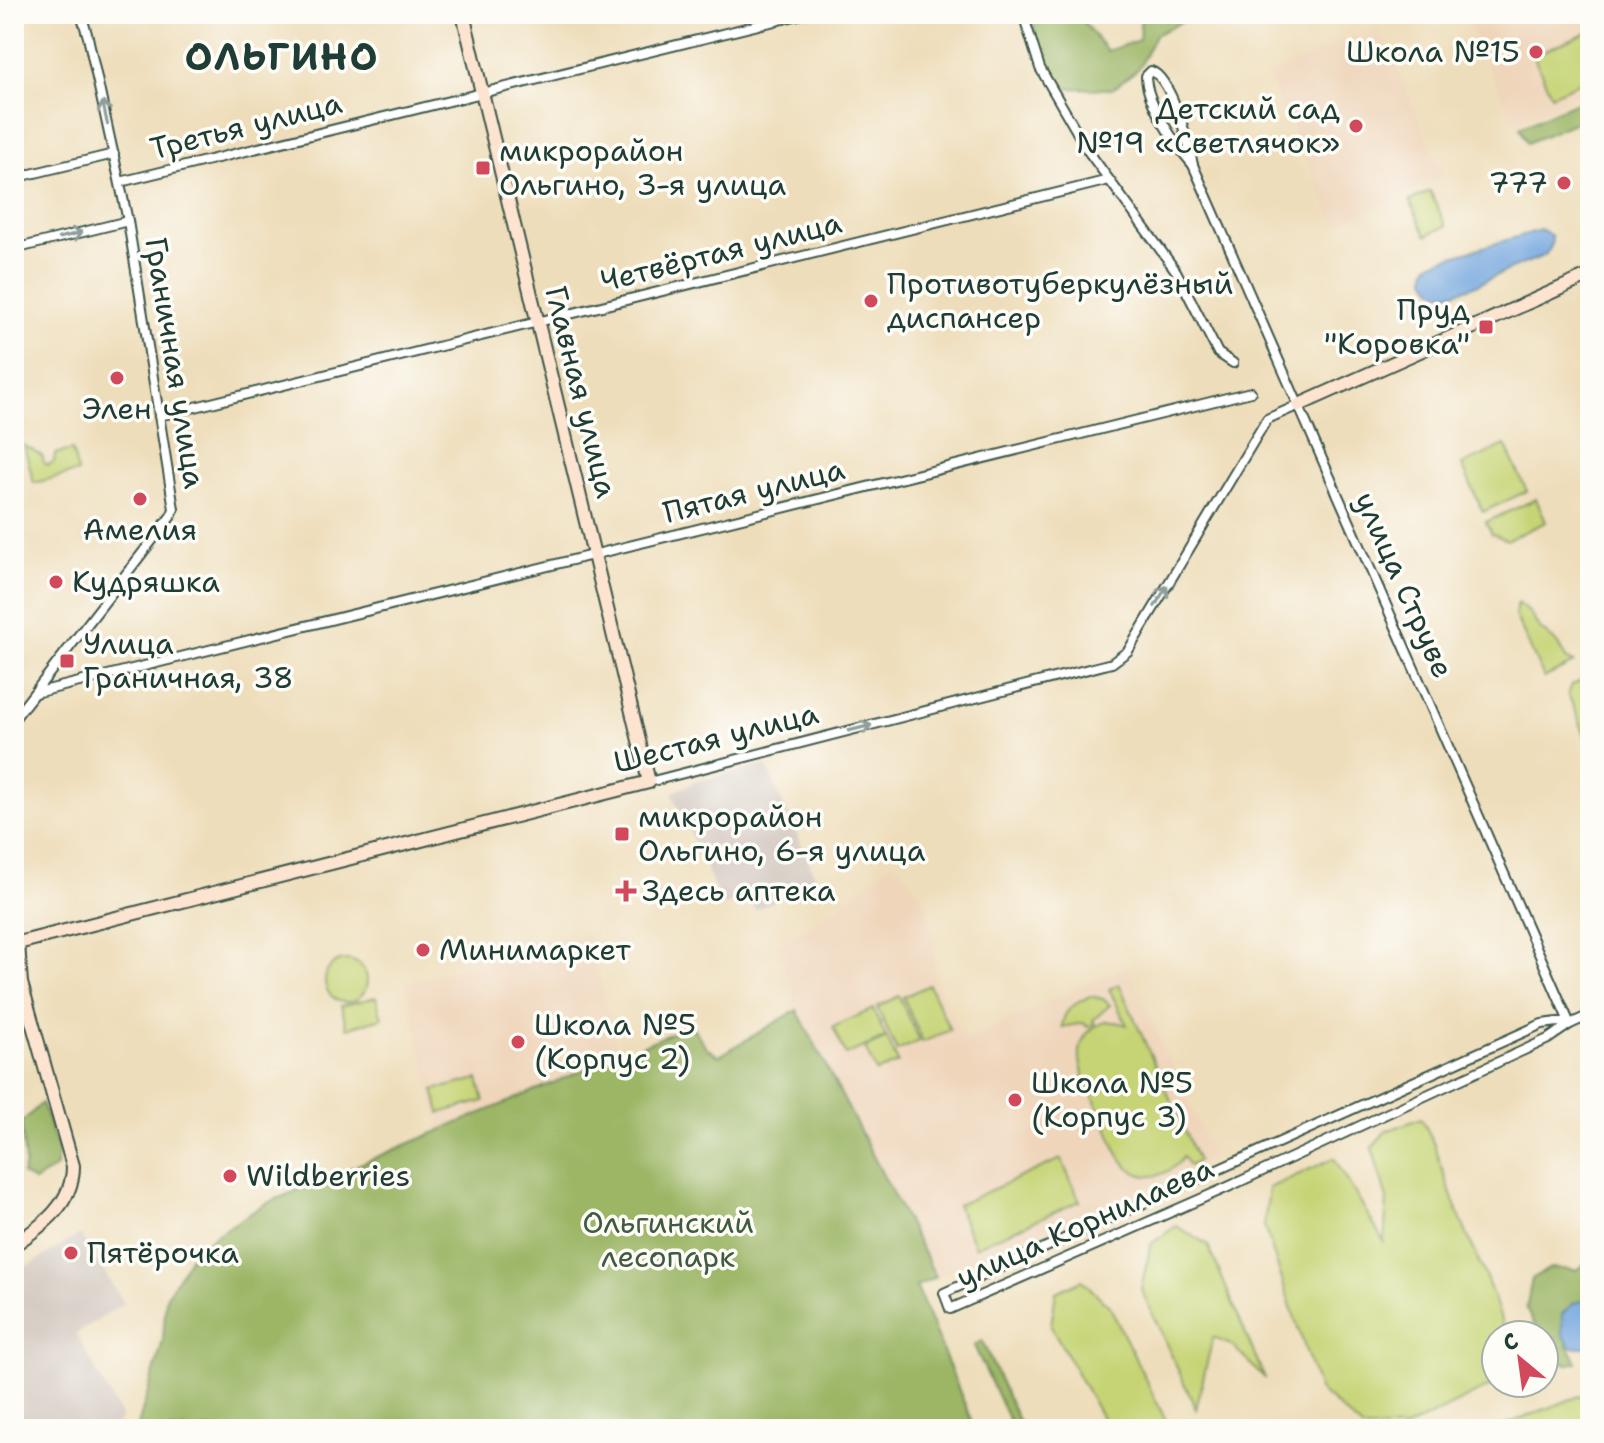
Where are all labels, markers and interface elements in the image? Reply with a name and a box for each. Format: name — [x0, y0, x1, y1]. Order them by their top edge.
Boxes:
district label: ОЛЬГИНО — [184, 31, 380, 82]
place label: Школа №15 — [1346, 31, 1520, 72]
marker: Школа №15 — [1527, 43, 1545, 61]
street label: Третья улица — [146, 82, 346, 169]
place label: Детский сад №19 «Светлячок» — [1076, 88, 1340, 163]
one-way arrow — [97, 101, 112, 127]
marker: Детский сад №19 «Светлячок» — [1347, 117, 1365, 135]
place label: микрорайон Ольгино, 3-я улица — [499, 130, 787, 205]
marker: микрорайон Ольгино, 3-я улица — [474, 159, 492, 177]
place label: 777 — [1489, 162, 1548, 203]
marker: 777 — [1555, 174, 1573, 192]
street label: Четвёртая улица — [596, 202, 846, 301]
one-way arrow — [58, 226, 83, 241]
street label: Граничная улица — [135, 235, 216, 492]
place label: Противотуберкулёзный диспансер — [887, 263, 1233, 338]
street label: Главная улица — [535, 282, 628, 502]
place label: Пруд "Коровка" — [1324, 289, 1470, 364]
marker: Противотуберкулёзный диспансер — [862, 292, 880, 310]
marker: Пруд "Коровка" — [1477, 318, 1495, 336]
marker: Элен — [108, 369, 126, 387]
place label: Элен — [82, 388, 152, 429]
street label: Пятая улица — [659, 448, 849, 533]
street label: улица Струве — [1345, 485, 1464, 684]
marker: Амелия — [131, 490, 149, 508]
place label: Амелия — [83, 509, 197, 550]
place label: Кудряшка — [72, 561, 220, 602]
marker: Кудряшка — [47, 573, 65, 591]
one-way arrow — [1153, 585, 1169, 608]
place label: Улица Граничная, 38 — [83, 623, 294, 698]
marker: Улица Граничная, 38 — [58, 652, 76, 670]
street label: Шестая улица — [609, 692, 823, 783]
one-way arrow — [847, 720, 873, 735]
place label: микрорайон Ольгино, 6-я улица — [638, 796, 926, 871]
marker: микрорайон Ольгино, 6-я улица — [613, 825, 631, 843]
place label: Здесь аптека — [642, 870, 836, 911]
marker: Здесь аптека — [617, 882, 635, 900]
place label: Минимаркет — [439, 929, 631, 970]
marker: Минимаркет — [414, 941, 432, 959]
place label: Школа №5 (Корпус 2) — [534, 1004, 696, 1079]
marker: Школа №5 (Корпус 2) — [509, 1033, 527, 1051]
place label: Школа №5 (Корпус 3) — [1031, 1062, 1193, 1137]
marker: Школа №5 (Корпус 3) — [1006, 1091, 1024, 1109]
street label: улица Корнилаева — [950, 1147, 1220, 1298]
place label: Wildberries — [246, 1155, 410, 1196]
marker: Wildberries — [221, 1167, 239, 1185]
park label: Ольгинский лесопарк — [582, 1202, 754, 1277]
place label: Пятёрочка — [87, 1232, 239, 1273]
marker: Пятёрочка — [62, 1244, 80, 1262]
north arrow — [1480, 1319, 1560, 1399]
text: С — [1498, 1326, 1523, 1358]

